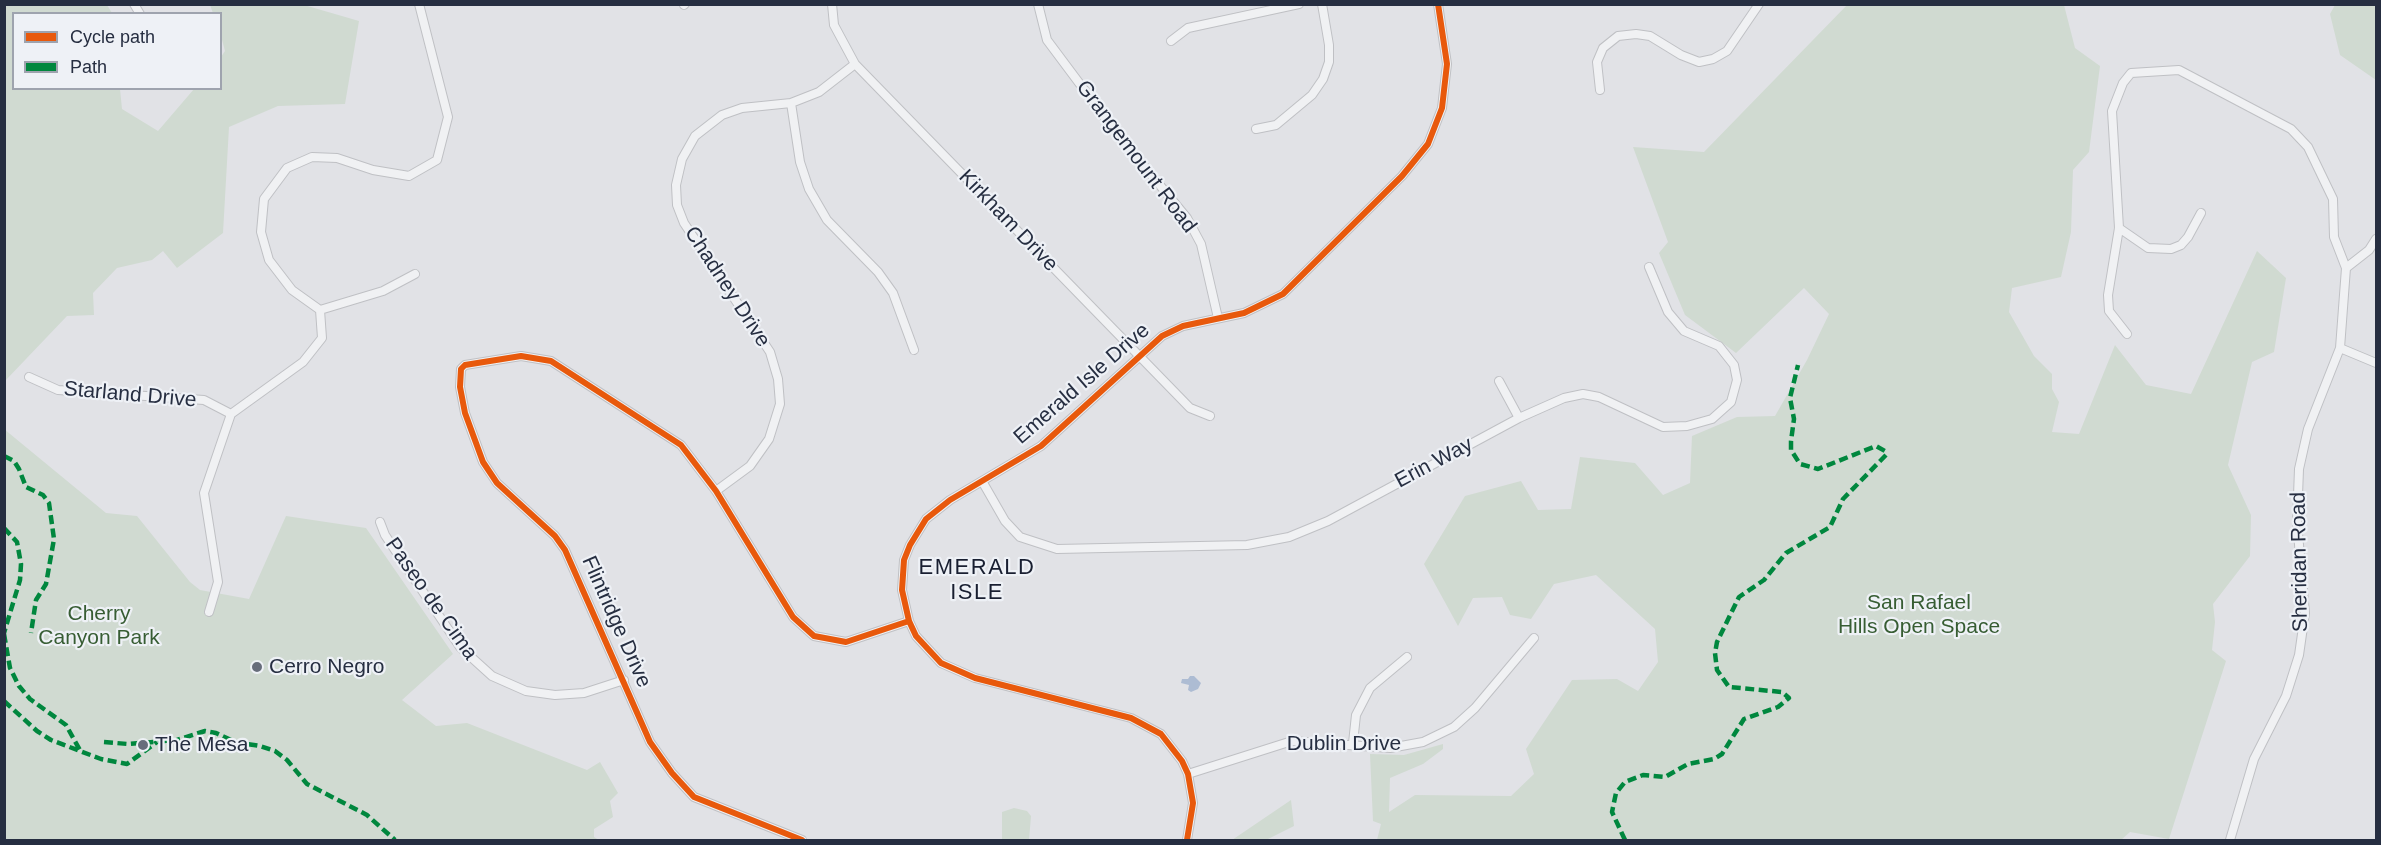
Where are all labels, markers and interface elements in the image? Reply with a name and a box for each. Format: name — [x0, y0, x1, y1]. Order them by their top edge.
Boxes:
legend — [12, 12, 222, 90]
text: Cycle path — [70, 27, 155, 47]
text: Path — [70, 57, 107, 77]
street label: Grangemount Road — [1070, 76, 1202, 238]
street label: Kirkham Drive — [953, 165, 1063, 277]
street label: Chadney Drive — [679, 222, 775, 352]
street label: Emerald Isle Drive — [1009, 318, 1155, 450]
street label: Starland Drive — [63, 377, 197, 413]
street label: Erin Way — [1391, 432, 1477, 494]
street label: Sheridan Road — [2286, 492, 2314, 632]
street label: Paseo de Cima — [380, 533, 482, 665]
street label: Flintridge Drive — [576, 552, 656, 692]
district label: EMERALD ISLE — [919, 555, 1035, 606]
park label: San Rafael Hills Open Space — [1838, 590, 2000, 640]
park label: Cherry Canyon Park — [38, 601, 160, 651]
place label: Cerro Negro — [269, 654, 385, 680]
marker: Cerro Negro — [250, 660, 264, 674]
street label: Dublin Drive — [1287, 731, 1401, 757]
place label: The Mesa — [155, 732, 248, 758]
marker: The Mesa — [136, 738, 150, 752]

